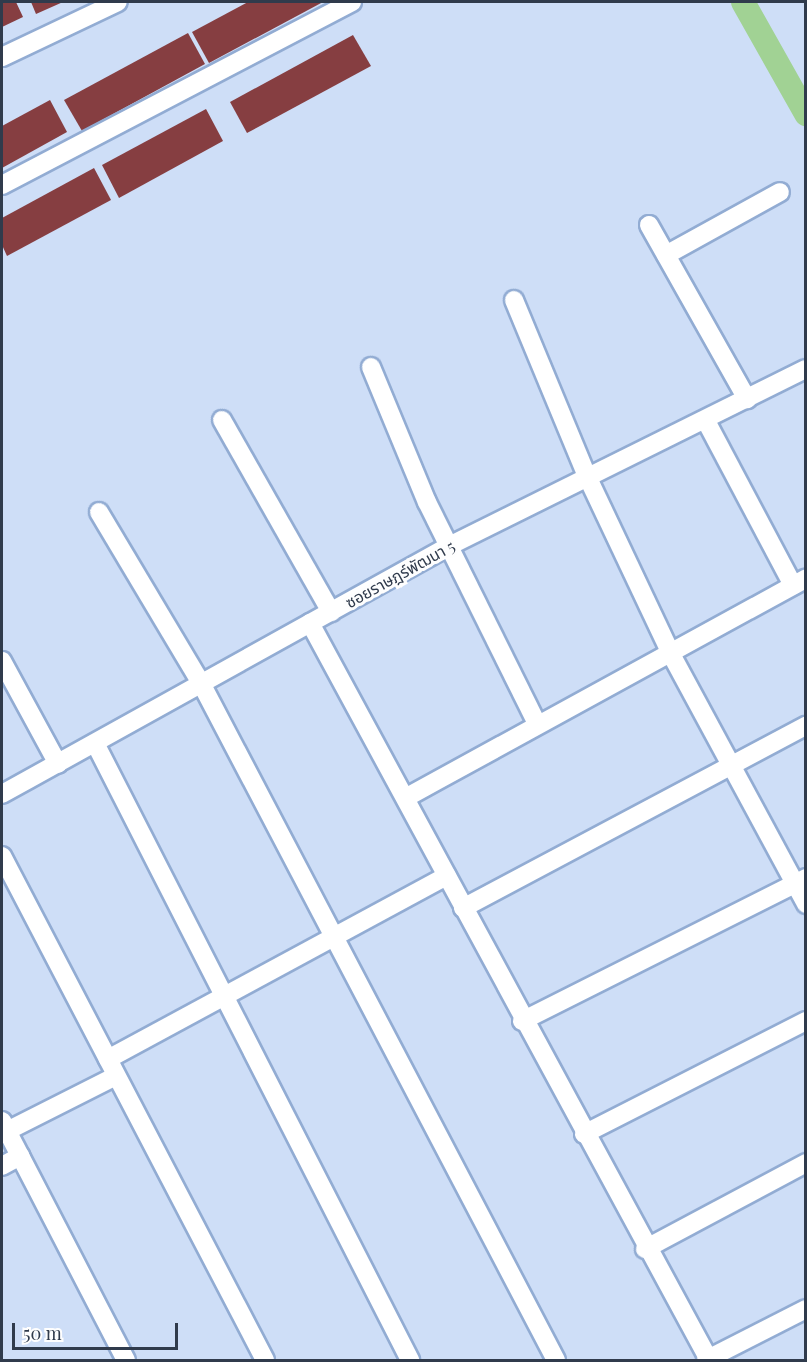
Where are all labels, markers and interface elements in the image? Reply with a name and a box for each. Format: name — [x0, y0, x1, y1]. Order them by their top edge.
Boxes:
street label: ซอยราษฎร์พัฒนา 5 — [342, 536, 458, 612]
scale bar — [15, 1311, 182, 1349]
text: 50 m — [23, 1321, 62, 1345]

